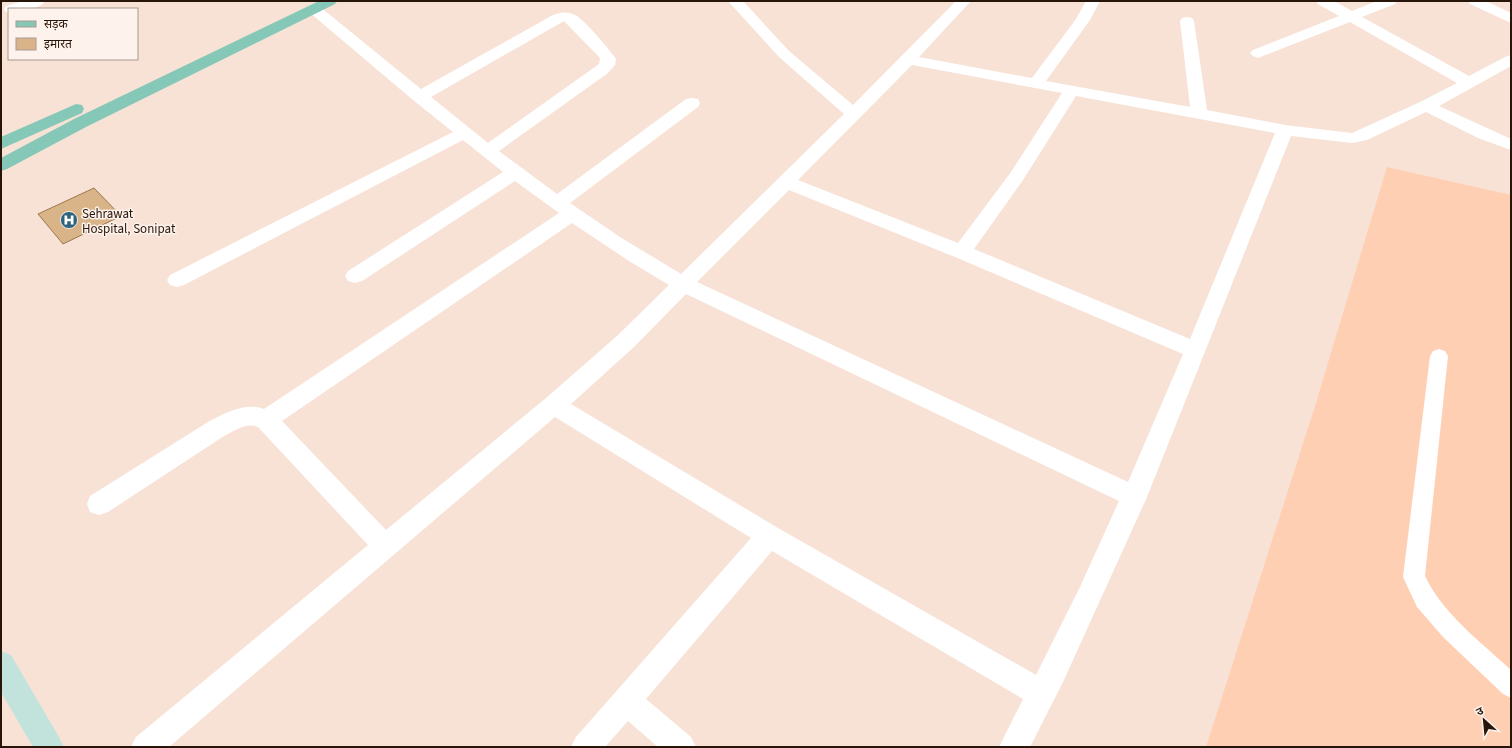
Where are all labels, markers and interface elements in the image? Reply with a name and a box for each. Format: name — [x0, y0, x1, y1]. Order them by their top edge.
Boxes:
legend — [8, 8, 138, 60]
text: सड़क — [44, 16, 69, 33]
text: इमारत — [44, 36, 73, 53]
place label: Sehrawat Hospital, Sonipat — [82, 205, 176, 238]
hospital icon: Sehrawat Hospital, Sonipat — [59, 210, 79, 230]
north arrow — [1464, 700, 1504, 740]
text: उ — [1473, 703, 1486, 720]

